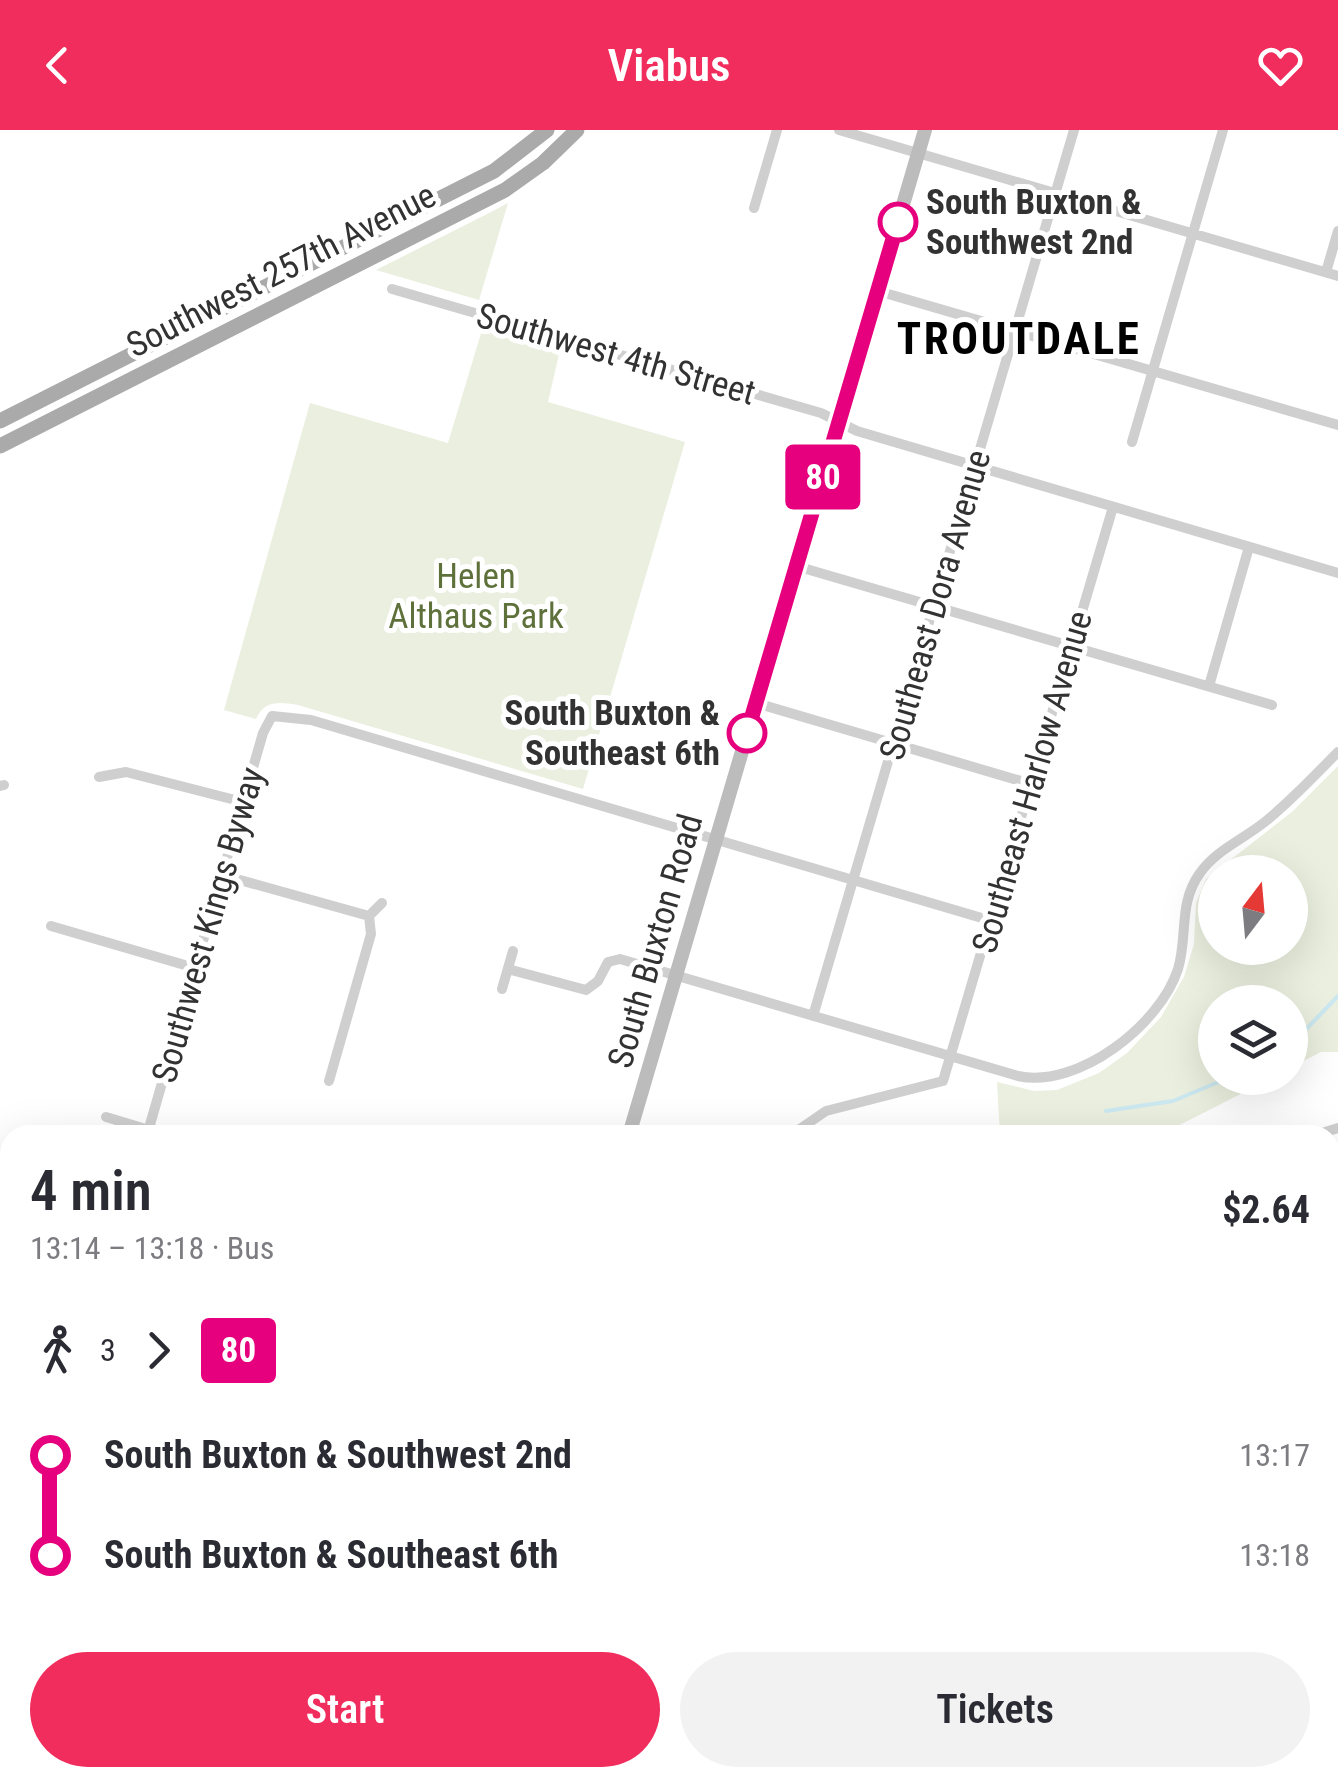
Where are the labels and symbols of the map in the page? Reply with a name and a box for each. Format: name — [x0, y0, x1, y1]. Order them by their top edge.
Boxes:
street label: Southwest 257th Avenue — [120, 175, 443, 366]
place label: South Buxton & Southwest 2nd — [926, 182, 1141, 263]
marker: South Buxton & Southwest 2nd — [879, 203, 917, 241]
street label: Southwest 4th Street — [472, 295, 760, 414]
district label: TROUTDALE — [897, 312, 1141, 365]
line badge: 80 — [778, 444, 868, 510]
street label: Southeast Dora Avenue — [872, 445, 999, 765]
park label: Helen Althaus Park — [388, 556, 564, 637]
street label: Southeast Harlow Avenue — [964, 606, 1101, 958]
place label: South Buxton & Southeast 6th — [505, 693, 720, 774]
marker: South Buxton & Southeast 6th — [728, 714, 766, 752]
street label: Southwest Kings Byway — [144, 763, 273, 1088]
street label: South Buxton Road — [600, 809, 711, 1073]
north arrow — [1198, 855, 1308, 965]

